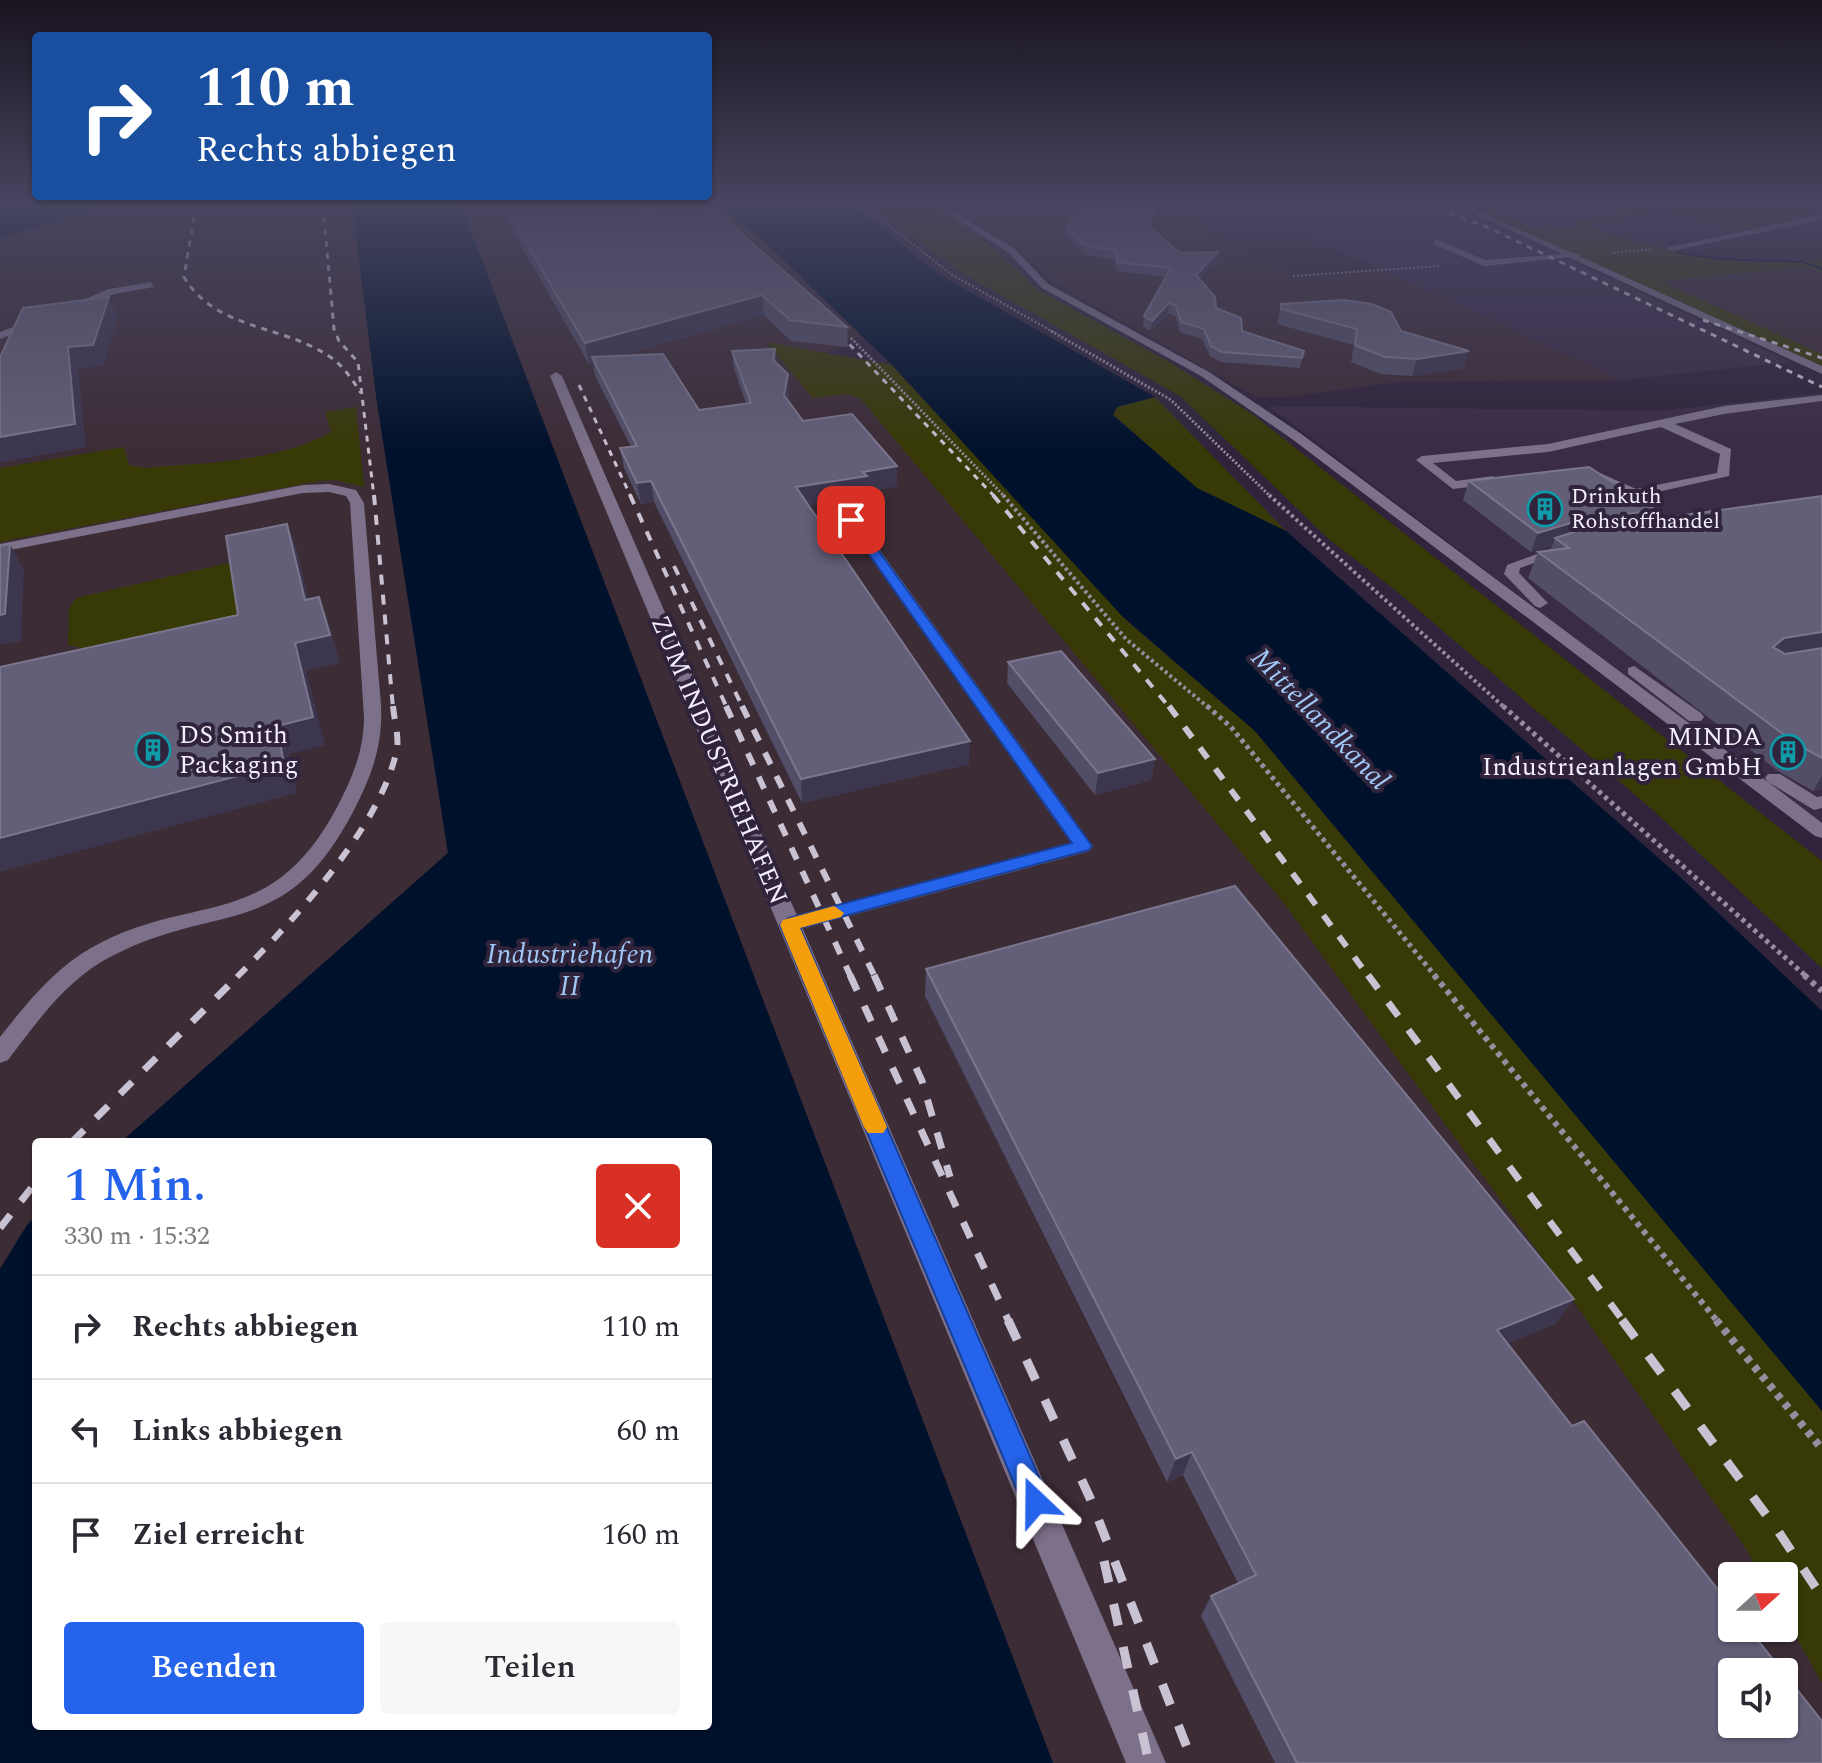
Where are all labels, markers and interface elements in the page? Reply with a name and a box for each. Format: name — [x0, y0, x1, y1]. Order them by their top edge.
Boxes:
text: 110 m — [196, 46, 355, 131]
icon: right — [64, 64, 168, 168]
text: Rechts abbiegen — [196, 123, 457, 178]
place label: Drinkuth Rohstoffhandel — [1571, 480, 1720, 538]
pin — [817, 486, 885, 554]
building icon: Drinkuth Rohstoffhandel — [1526, 490, 1564, 528]
icon: arrive — [829, 498, 873, 542]
street label: ZUM INDUSTRIEHAFEN — [640, 609, 798, 911]
water label: Mittellandkanal — [1240, 638, 1400, 800]
place label: DS Smith Packaging — [179, 715, 298, 785]
place label: MINDA Industrieanlagen GmbH — [1482, 717, 1762, 787]
building icon: DS Smith Packaging — [134, 731, 172, 769]
building icon: MINDA Industrieanlagen GmbH — [1769, 733, 1807, 771]
water label: Industriehafen II — [487, 933, 654, 1008]
text: 1 Min. — [64, 1149, 206, 1222]
button: close — [596, 1164, 680, 1248]
text: 330 m · 15:32 — [64, 1216, 210, 1256]
text: Rechts abbiegen — [132, 1304, 359, 1350]
text: 110 m — [602, 1304, 680, 1350]
icon: right — [64, 1305, 108, 1349]
text: Links abbiegen — [132, 1408, 343, 1454]
text: 60 m — [617, 1408, 680, 1454]
icon: left — [64, 1409, 108, 1453]
position arrow — [994, 1460, 1078, 1544]
text: Ziel erreicht — [132, 1512, 305, 1558]
text: 160 m — [602, 1512, 680, 1558]
icon: arrive — [64, 1513, 108, 1557]
north arrow — [1718, 1562, 1798, 1642]
map controls — [1718, 1562, 1798, 1738]
button: Beenden — [64, 1622, 364, 1714]
button: Teilen — [380, 1622, 680, 1714]
button: sound — [1718, 1658, 1798, 1738]

